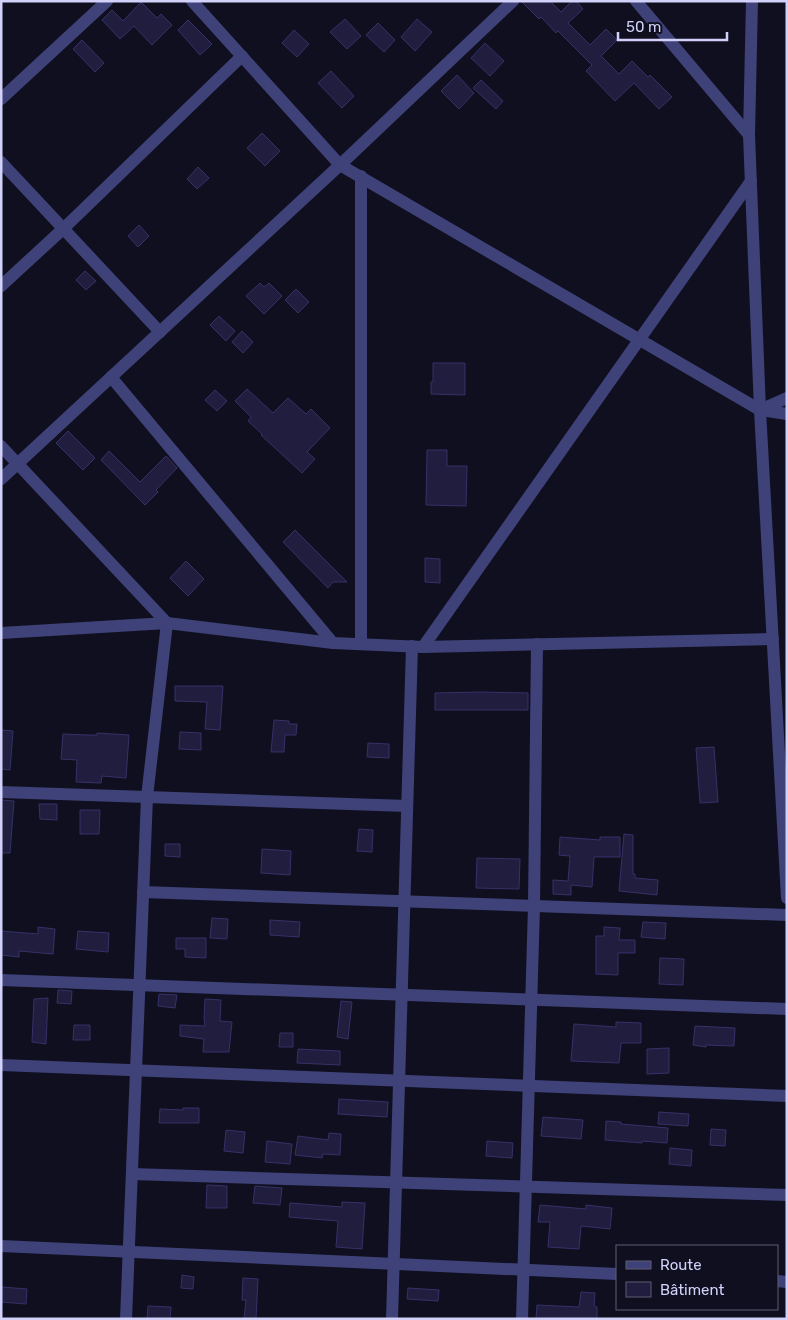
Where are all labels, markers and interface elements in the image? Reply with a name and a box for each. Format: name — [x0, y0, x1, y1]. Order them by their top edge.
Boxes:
scale bar — [618, 10, 727, 42]
text: 50 m — [626, 18, 661, 36]
legend — [616, 1245, 778, 1310]
text: Route — [660, 1256, 702, 1274]
text: Bâtiment — [660, 1281, 724, 1299]

